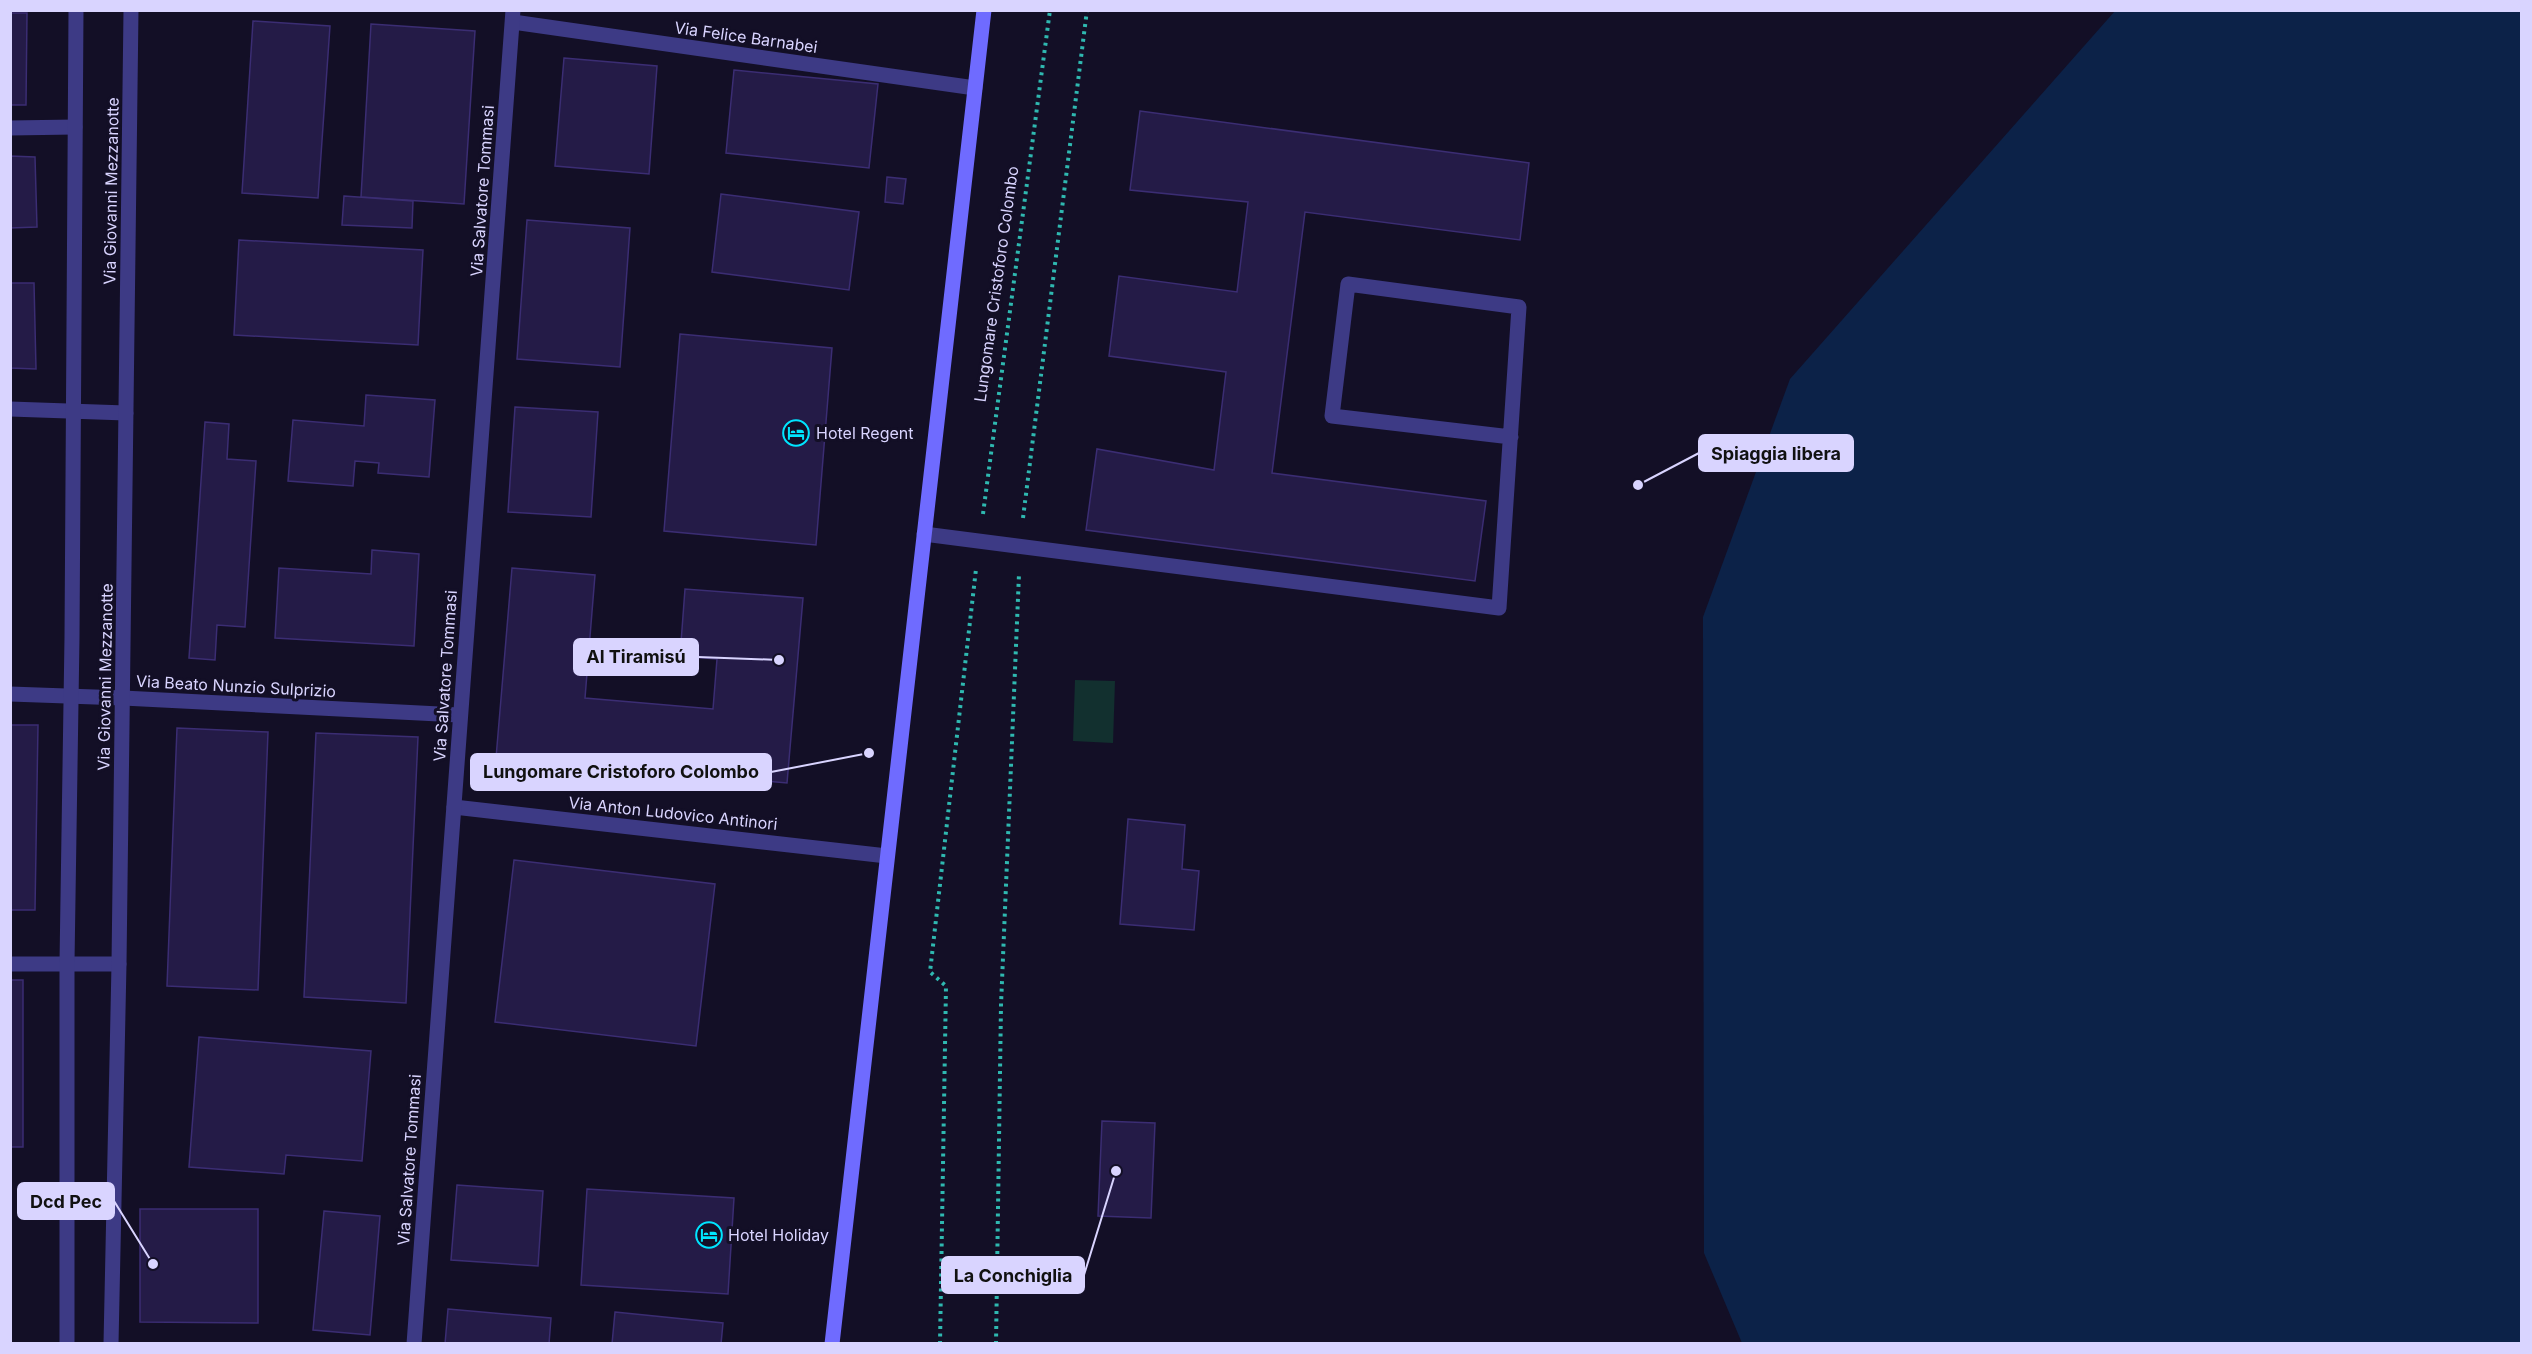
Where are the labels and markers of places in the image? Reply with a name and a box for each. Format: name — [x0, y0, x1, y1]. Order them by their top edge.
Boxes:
hotel icon: Hotel Regent — [781, 418, 811, 448]
place label: Hotel Regent — [816, 423, 913, 443]
callout: Spiaggia libera — [1699, 435, 1853, 471]
callout: Al Tiramisú — [574, 639, 698, 675]
callout: Lungomare Cristoforo Colombo — [471, 754, 771, 790]
callout: Dcd Pec — [18, 1183, 114, 1219]
hotel icon: Hotel Holiday — [694, 1220, 724, 1250]
place label: Hotel Holiday — [728, 1225, 829, 1245]
callout: La Conchiglia — [942, 1257, 1084, 1293]

